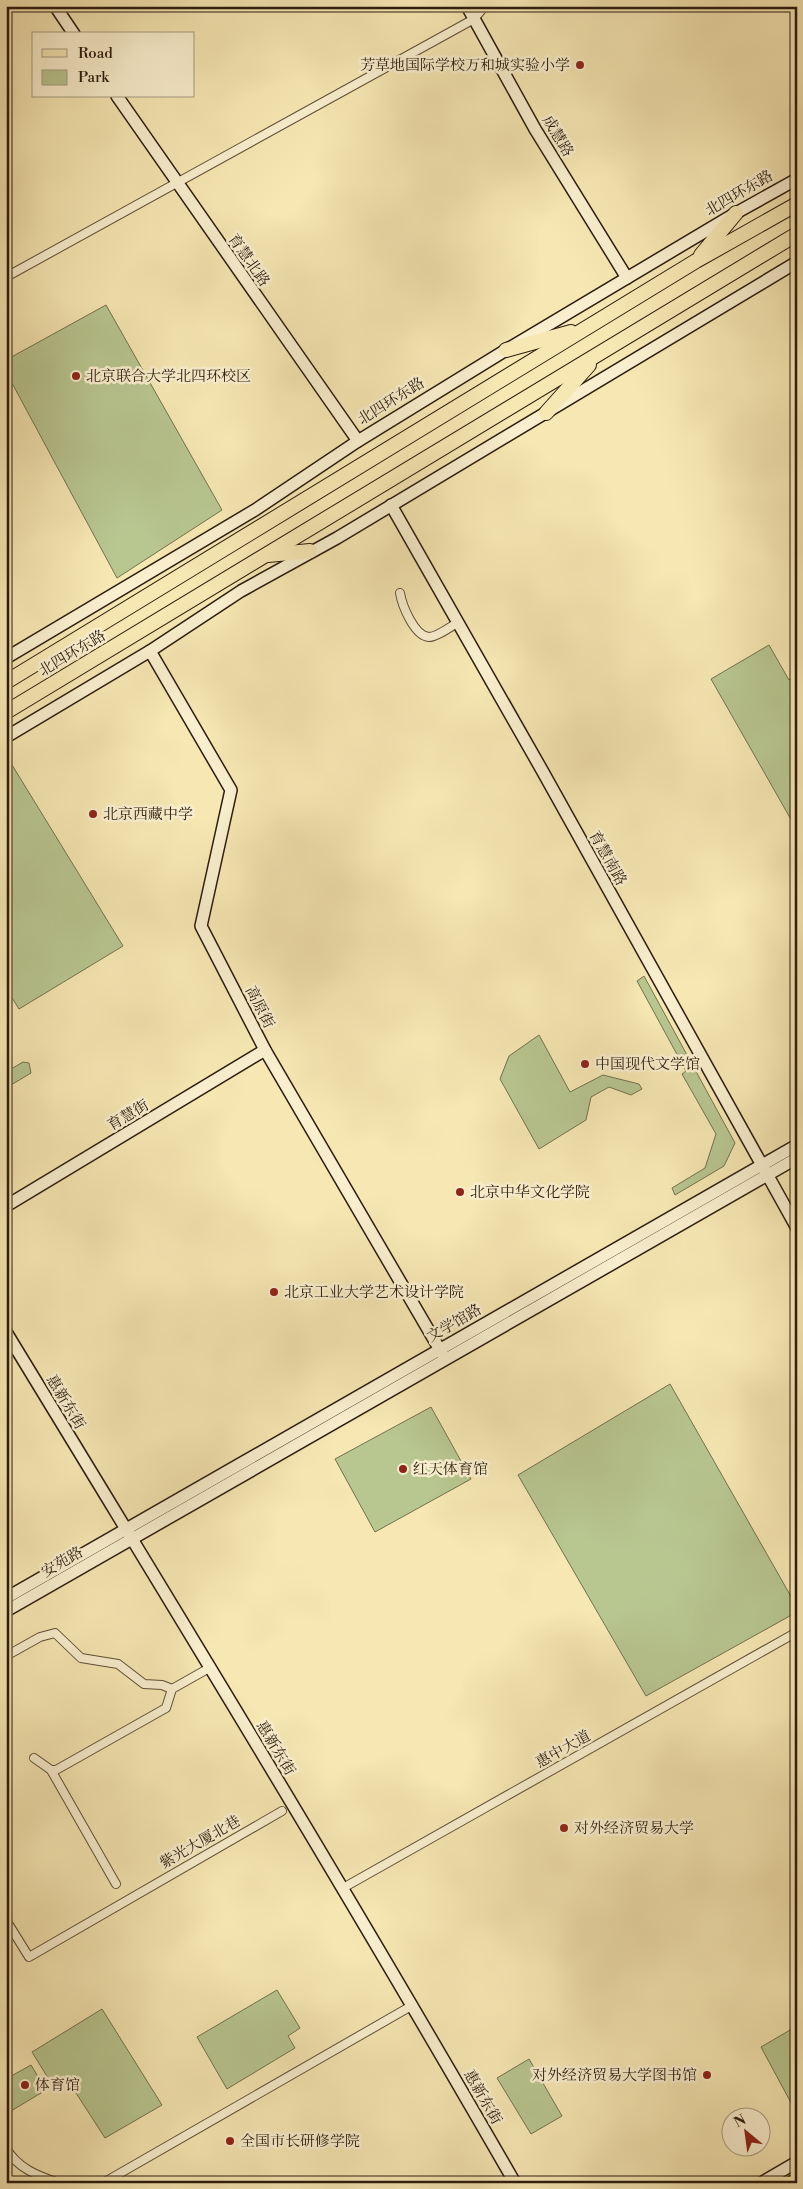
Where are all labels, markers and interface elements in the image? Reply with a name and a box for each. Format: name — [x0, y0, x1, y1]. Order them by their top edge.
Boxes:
legend — [32, 32, 195, 98]
text: Road — [78, 44, 113, 63]
place label: 芳草地国际学校万和城实验小学 — [360, 56, 570, 75]
marker: 芳草地国际学校万和城实验小学 — [574, 59, 586, 71]
text: Park — [78, 68, 110, 87]
street label: 成慧路 — [538, 112, 577, 160]
street label: 北四环东路 — [702, 166, 776, 220]
street label: 育慧北路 — [224, 230, 274, 290]
place label: 北京联合大学北四环校区 — [86, 367, 251, 386]
marker: 北京联合大学北四环校区 — [70, 370, 82, 382]
street label: 北四环东路 — [354, 373, 428, 429]
street label: 北四环东路 — [35, 626, 109, 681]
place label: 北京西藏中学 — [103, 805, 193, 824]
marker: 北京西藏中学 — [87, 808, 99, 820]
street label: 育慧南路 — [585, 827, 630, 889]
street label: 高原街 — [241, 983, 278, 1032]
place label: 中国现代文学馆 — [595, 1055, 700, 1074]
marker: 中国现代文学馆 — [579, 1058, 591, 1070]
street label: 育慧街 — [104, 1096, 152, 1135]
place label: 北京中华文化学院 — [470, 1183, 590, 1202]
marker: 北京中华文化学院 — [454, 1186, 466, 1198]
place label: 北京工业大学艺术设计学院 — [284, 1283, 464, 1302]
marker: 北京工业大学艺术设计学院 — [268, 1286, 280, 1298]
street label: 文学馆路 — [424, 1300, 485, 1347]
street label: 惠新东街 — [42, 1372, 89, 1433]
place label: 红天体育馆 — [413, 1460, 488, 1479]
marker: 红天体育馆 — [397, 1463, 409, 1475]
street label: 安苑路 — [38, 1543, 86, 1582]
street label: 惠新东街 — [252, 1718, 299, 1779]
street label: 惠中大道 — [532, 1727, 594, 1772]
street label: 紫光大厦北巷 — [157, 1812, 244, 1873]
place label: 对外经济贸易大学 — [574, 1819, 694, 1838]
marker: 对外经济贸易大学 — [558, 1822, 570, 1834]
place label: 对外经济贸易大学图书馆 — [532, 2066, 697, 2085]
street label: 惠新东街 — [459, 2067, 506, 2128]
marker: 对外经济贸易大学图书馆 — [701, 2069, 713, 2081]
place label: 体育馆 — [35, 2076, 80, 2095]
marker: 体育馆 — [19, 2079, 31, 2091]
north arrow — [720, 2106, 770, 2156]
text: N — [731, 2111, 749, 2132]
place label: 全国市长研修学院 — [240, 2132, 360, 2151]
marker: 全国市长研修学院 — [224, 2135, 236, 2147]

